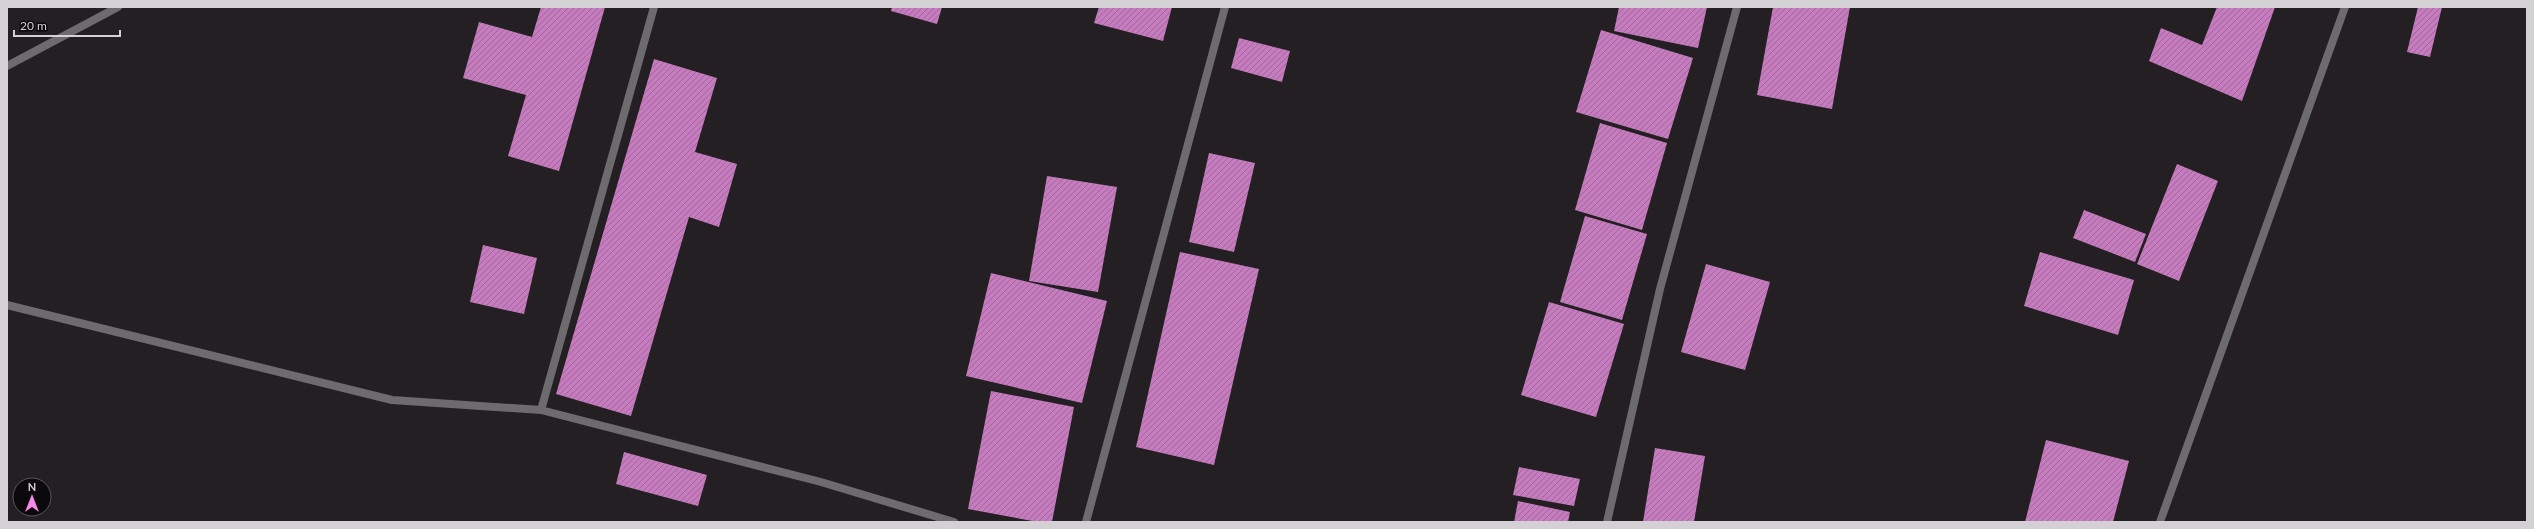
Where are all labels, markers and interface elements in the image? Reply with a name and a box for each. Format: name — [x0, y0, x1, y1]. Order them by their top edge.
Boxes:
scale bar — [14, 12, 120, 38]
text: 20 m — [20, 18, 47, 33]
north arrow — [12, 477, 52, 517]
text: N — [28, 480, 36, 493]

